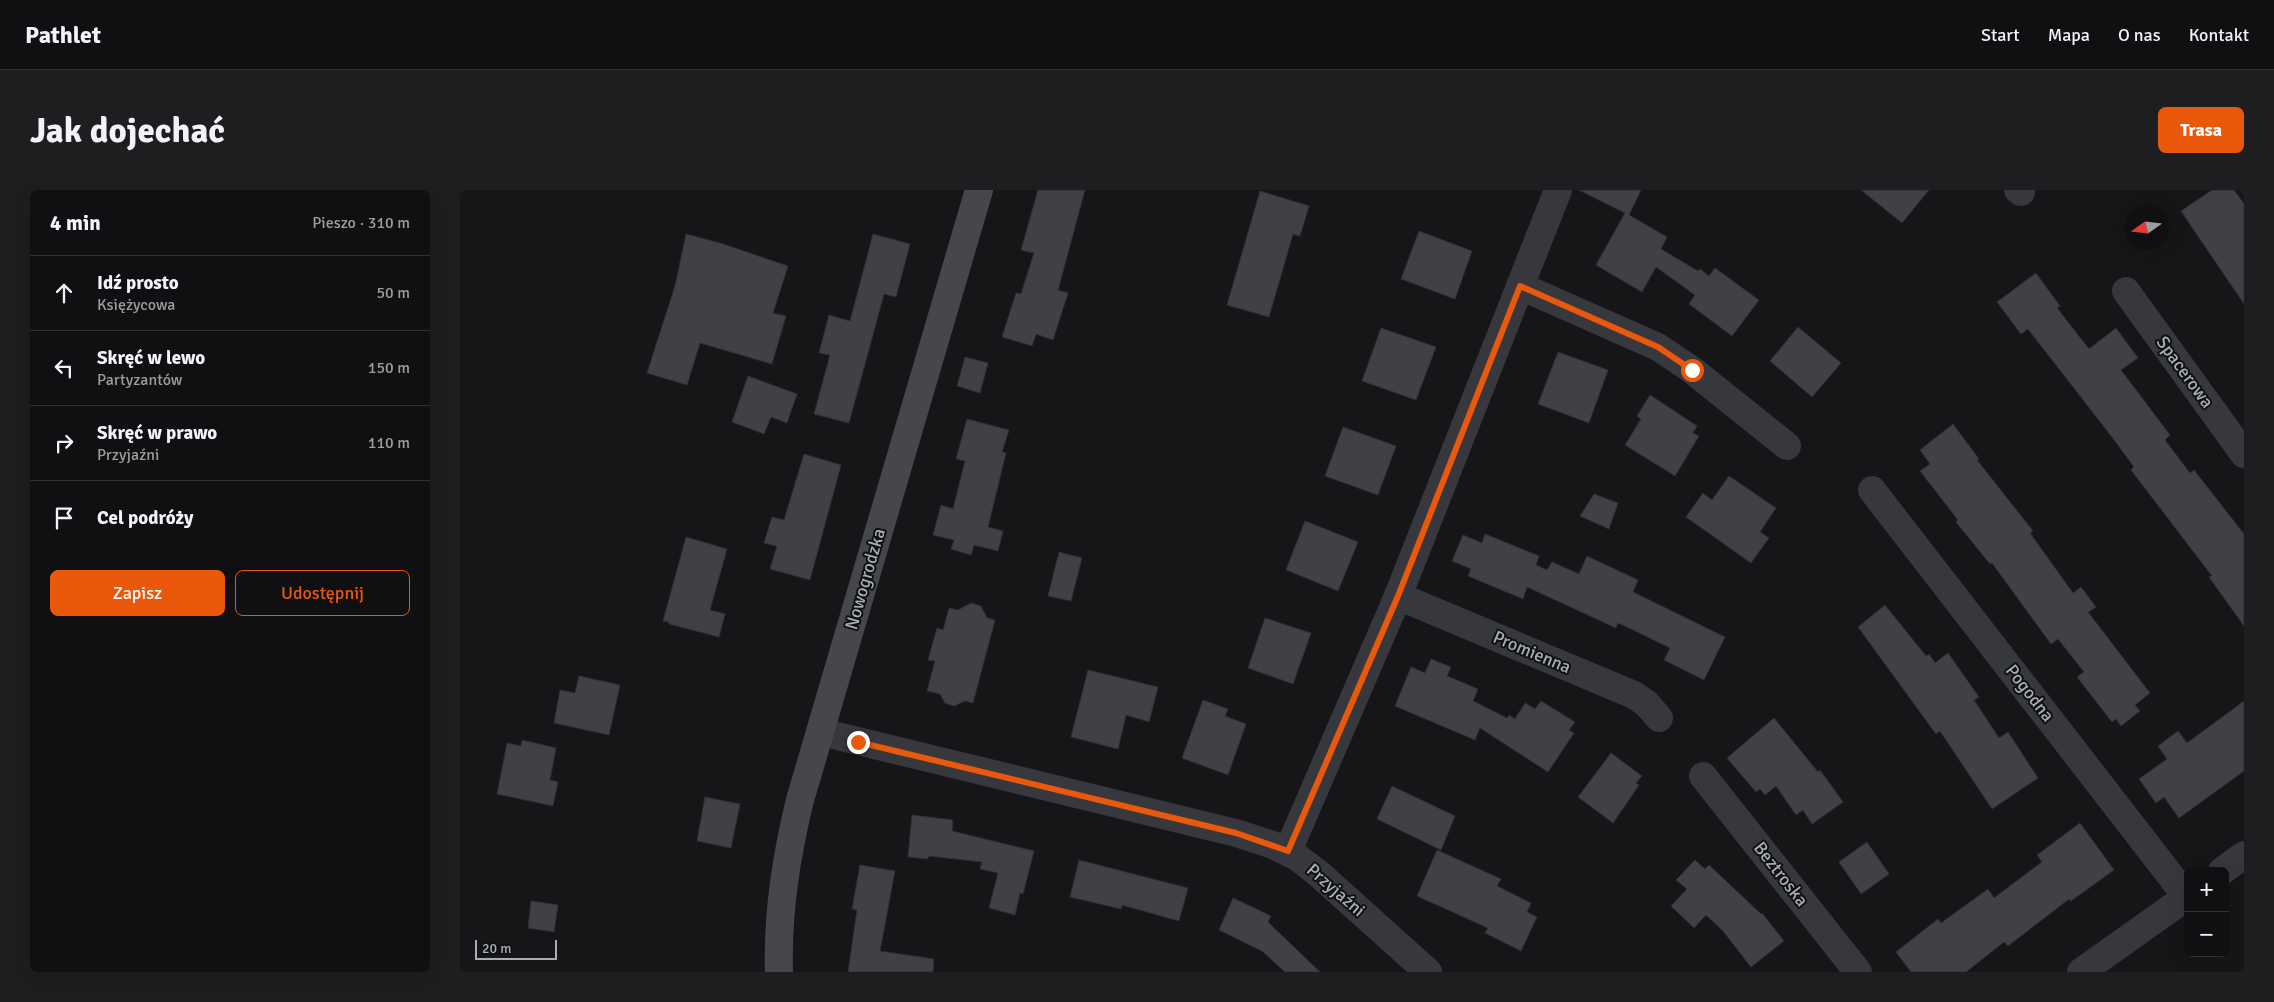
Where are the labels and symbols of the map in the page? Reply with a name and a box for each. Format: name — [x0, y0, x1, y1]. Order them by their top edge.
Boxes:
north arrow — [2124, 205, 2169, 250]
street label: Spacerowa — [2152, 332, 2218, 412]
route start — [1681, 359, 1704, 382]
street label: Nowogrodzka — [840, 526, 890, 632]
street label: Promienna — [1490, 626, 1574, 678]
street label: Pogodna — [2001, 660, 2059, 726]
route end — [847, 731, 870, 754]
street label: Beztroska — [1749, 837, 1813, 911]
street label: Przyjaźni — [1302, 859, 1370, 921]
scale bar — [475, 937, 558, 960]

